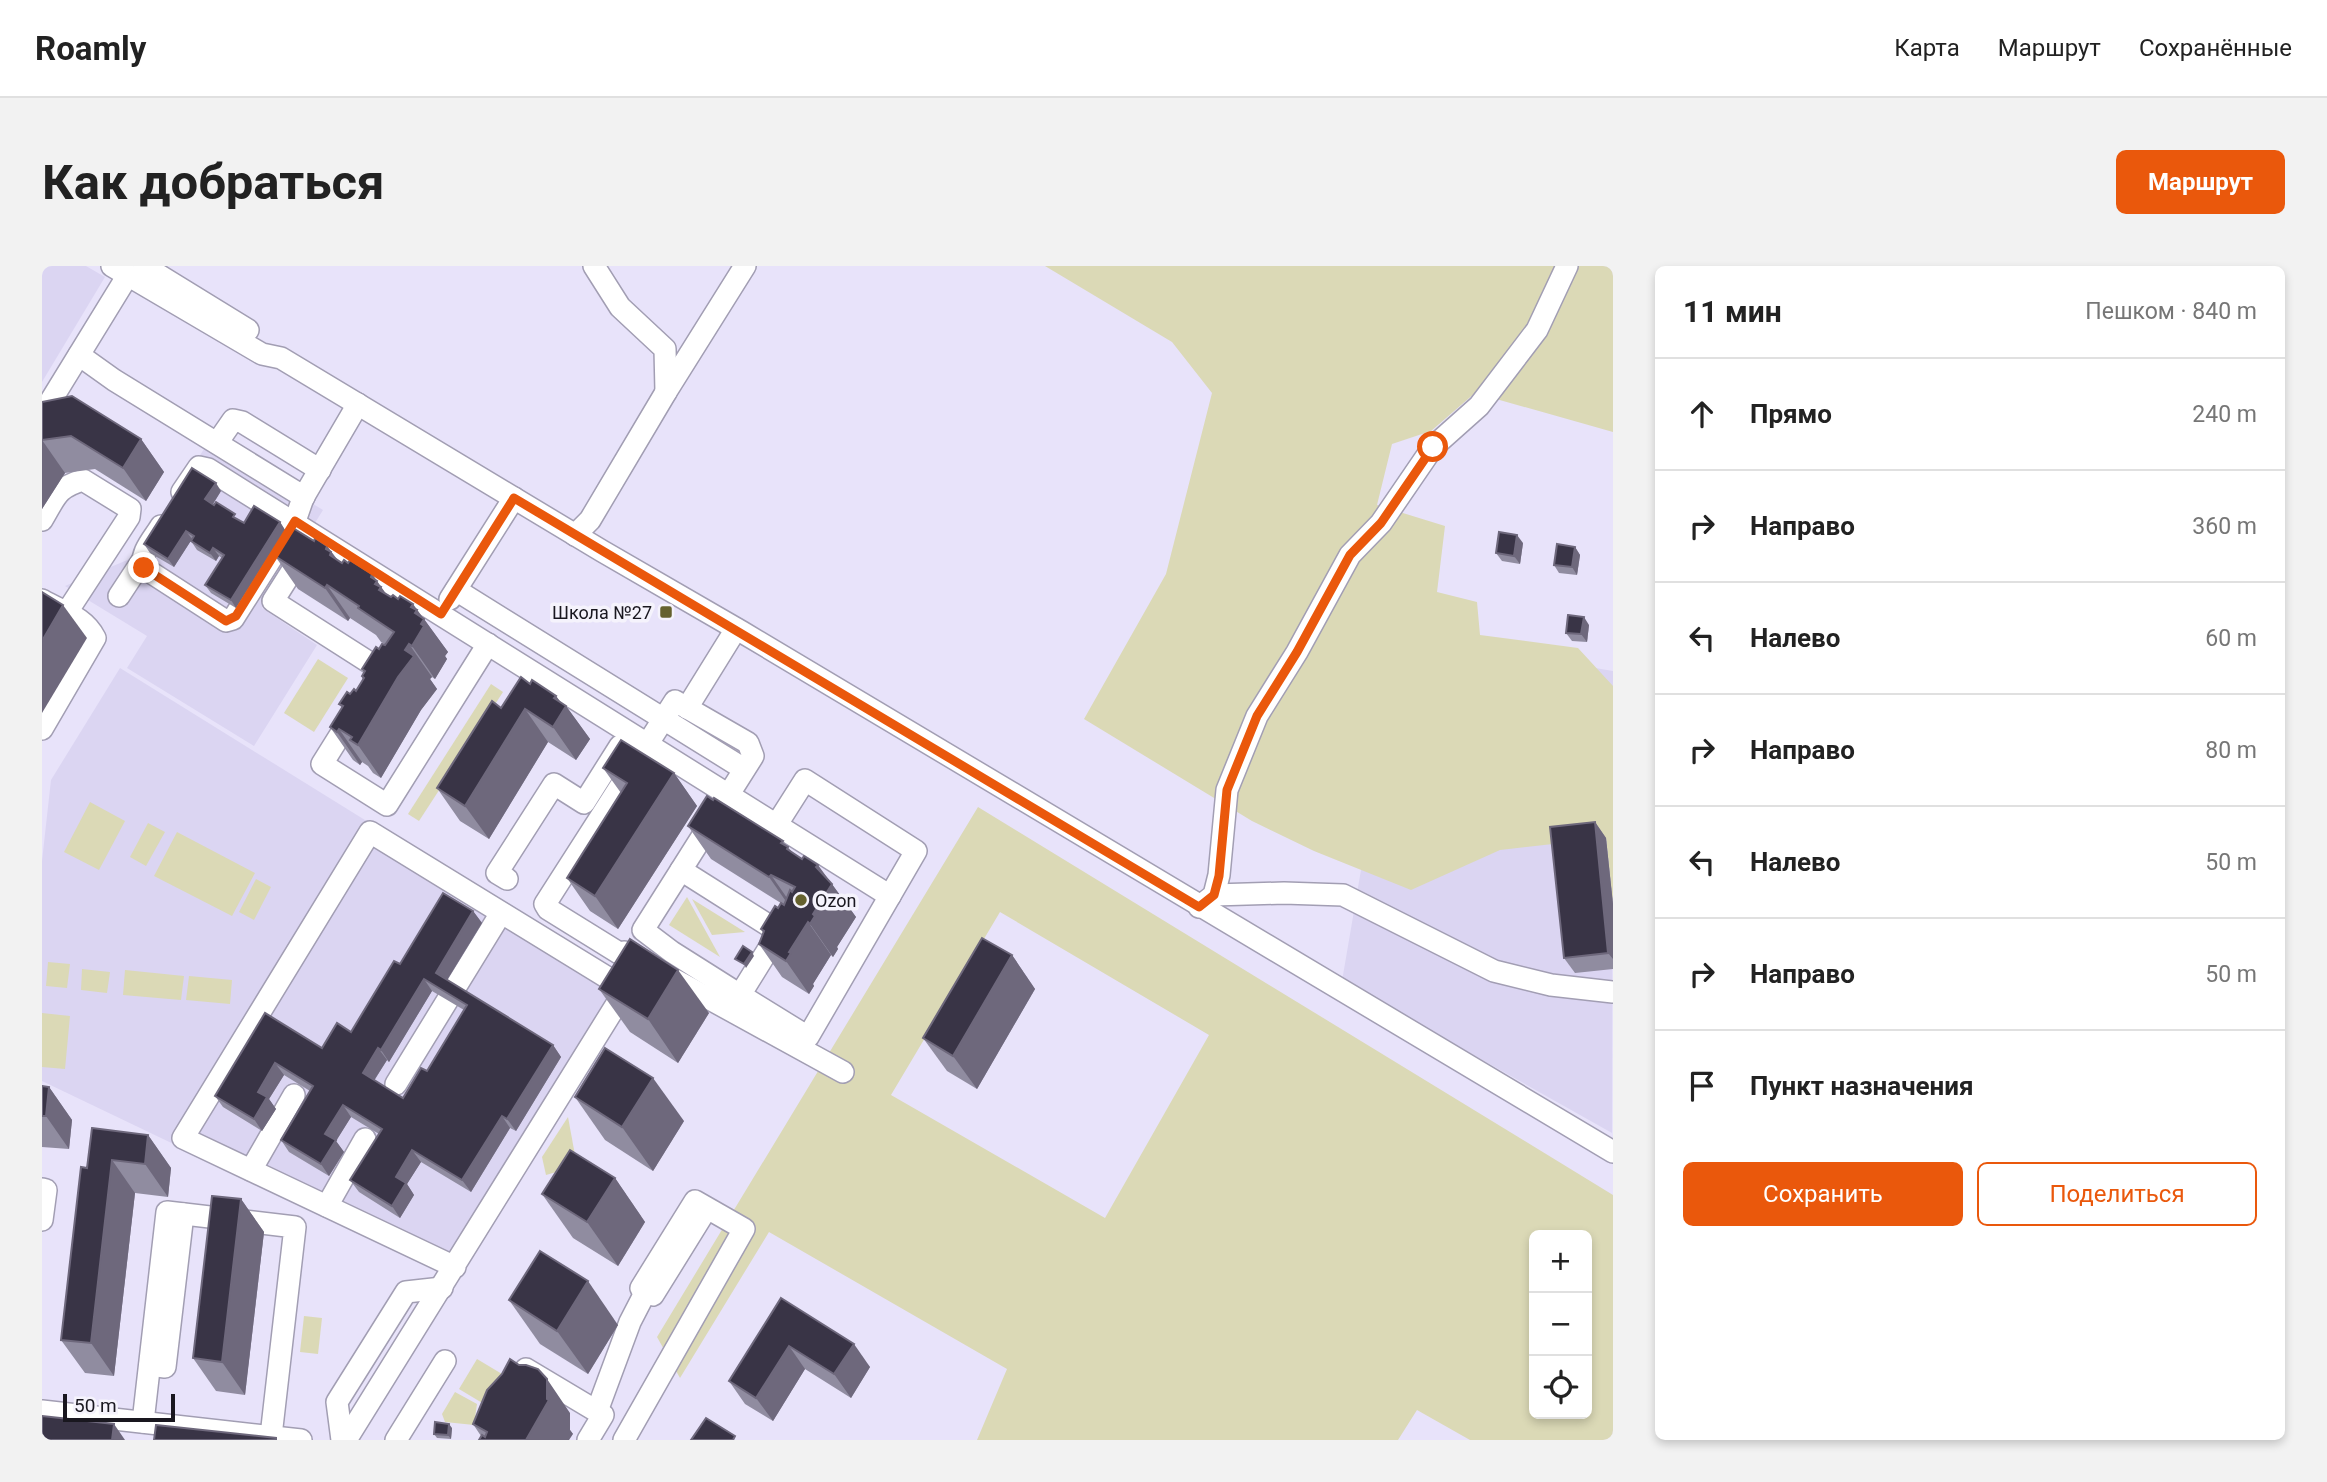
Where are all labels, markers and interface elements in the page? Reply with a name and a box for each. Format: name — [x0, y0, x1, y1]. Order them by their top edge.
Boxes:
text: Roamly — [35, 29, 146, 68]
text: Карта — [1894, 34, 1960, 62]
text: Маршрут — [1998, 34, 2101, 62]
text: Сохранённые — [2139, 34, 2292, 62]
button: Маршрут — [2116, 150, 2285, 214]
text: Как добраться — [42, 154, 384, 211]
text: 11 мин — [1683, 294, 1782, 329]
text: Пешком · 840 m — [2085, 298, 2257, 325]
icon: ahead — [1683, 395, 1721, 433]
text: Прямо — [1750, 399, 1832, 429]
text: 240 m — [2192, 401, 2257, 428]
route start — [1417, 431, 1448, 462]
icon: right — [1683, 507, 1721, 545]
text: Направо — [1750, 511, 1855, 541]
text: 360 m — [2192, 513, 2257, 540]
route end — [128, 552, 159, 583]
place label: Школа №27 — [552, 602, 652, 623]
marker: Школа №27 — [658, 604, 674, 620]
icon: left — [1683, 619, 1721, 657]
text: Налево — [1750, 623, 1840, 653]
text: 60 m — [2205, 625, 2257, 652]
icon: right — [1683, 731, 1721, 769]
text: Направо — [1750, 735, 1855, 765]
text: 80 m — [2205, 737, 2257, 764]
icon: left — [1683, 843, 1721, 881]
text: Налево — [1750, 847, 1840, 877]
text: 50 m — [2205, 849, 2257, 876]
place label: Ozon — [815, 890, 856, 911]
marker: Ozon — [793, 892, 809, 908]
icon: right — [1683, 955, 1721, 993]
text: Направо — [1750, 959, 1855, 989]
text: 50 m — [2205, 961, 2257, 988]
icon: arrive — [1683, 1067, 1721, 1105]
text: Пункт назначения — [1750, 1071, 1974, 1101]
button: Сохранить — [1683, 1162, 1963, 1226]
button: Поделиться — [1977, 1162, 2257, 1226]
map controls — [1529, 1230, 1592, 1419]
button: + — [1529, 1230, 1592, 1293]
button: − — [1529, 1293, 1592, 1356]
button: locate — [1529, 1356, 1592, 1419]
scale bar — [63, 1391, 175, 1423]
text: 50 m — [74, 1394, 117, 1417]

